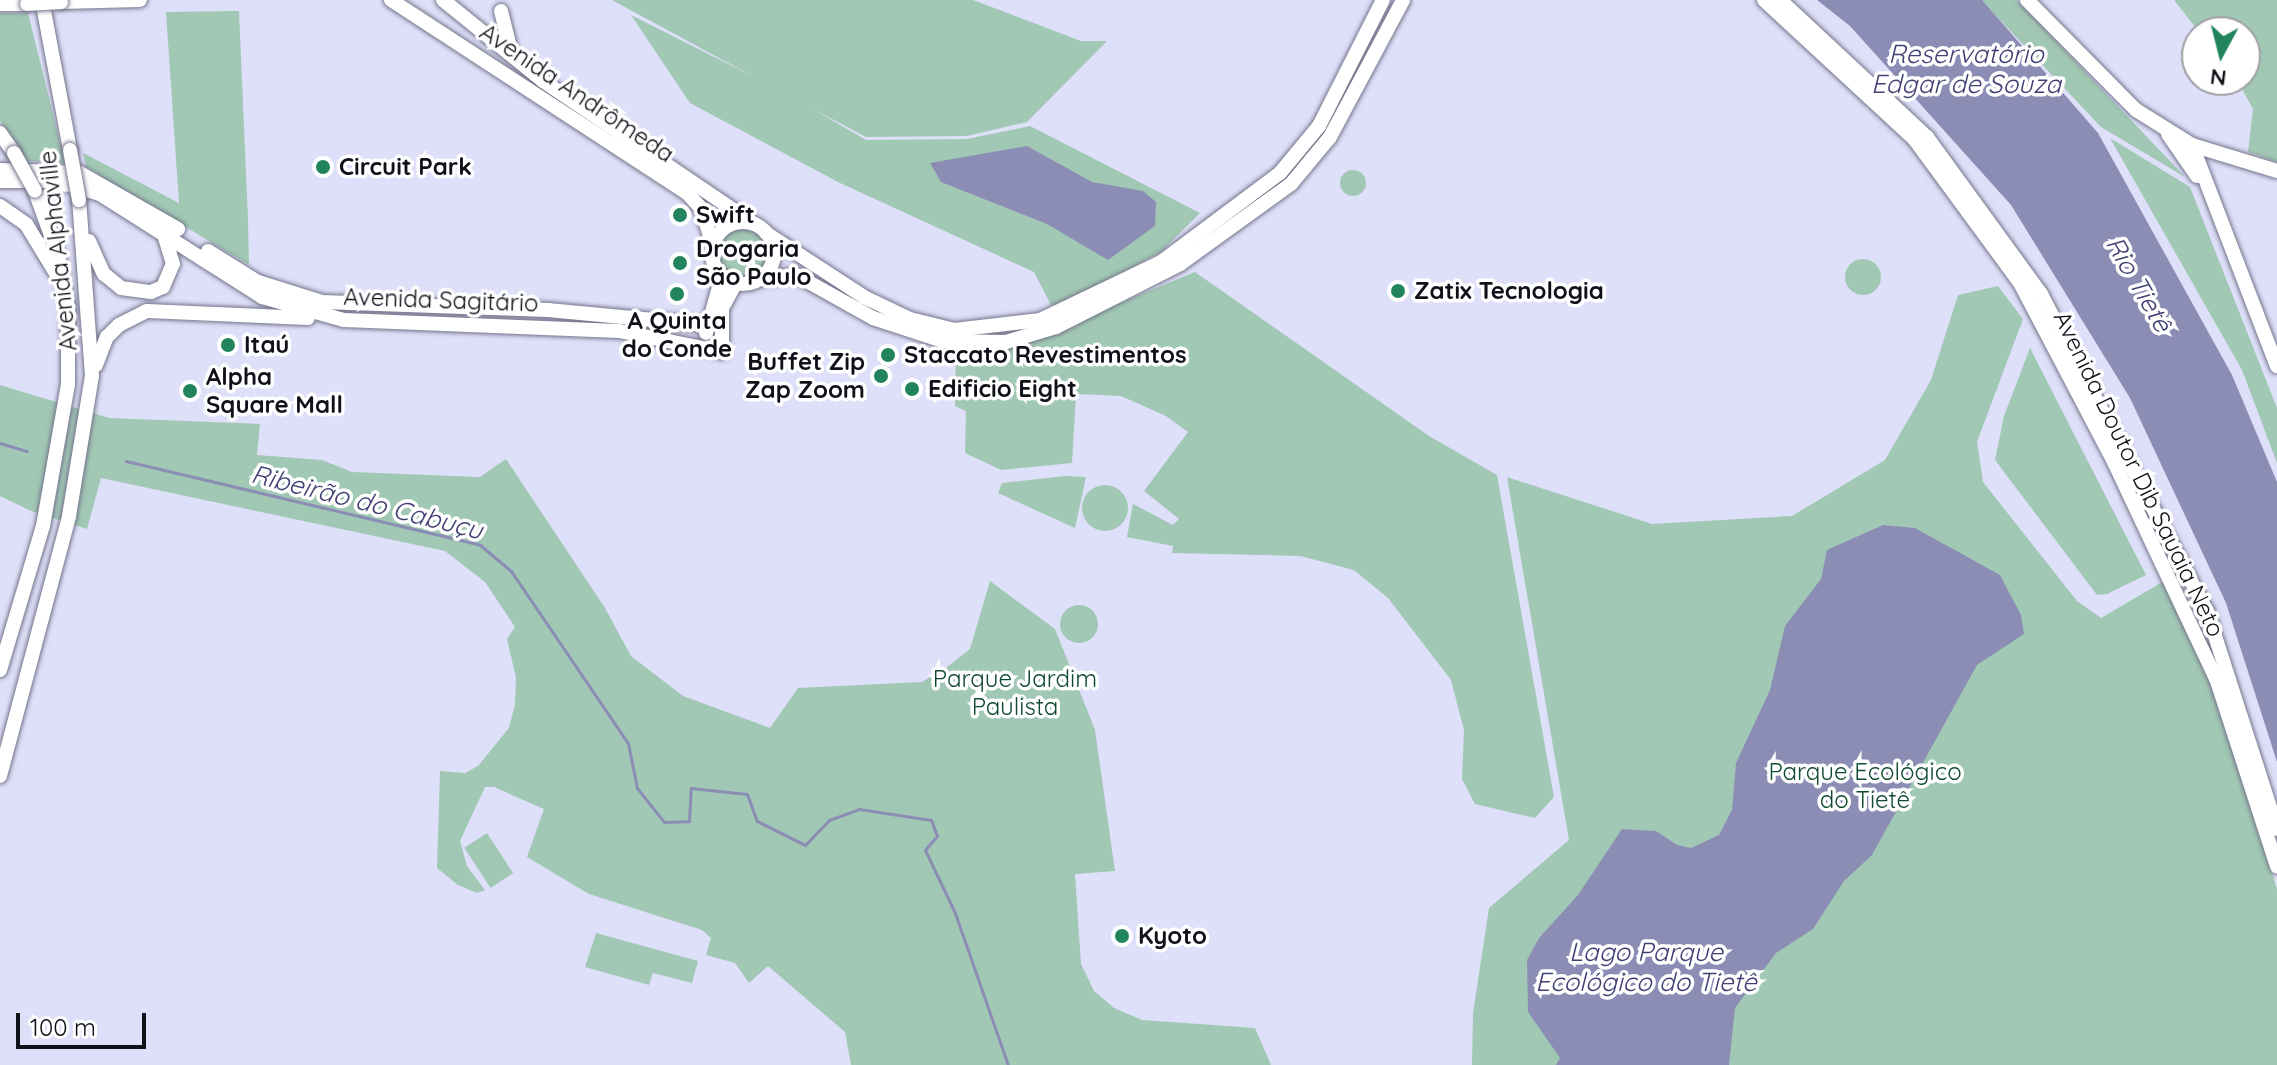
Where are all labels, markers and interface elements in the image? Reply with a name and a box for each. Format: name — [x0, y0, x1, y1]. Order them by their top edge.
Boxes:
north arrow — [2181, 16, 2261, 96]
street label: Avenida Andrômeda — [474, 17, 680, 169]
water label: Reservatório Edgar de Souza — [1871, 38, 2061, 100]
text: N — [2209, 63, 2228, 93]
street label: Avenida Alphaville — [33, 149, 83, 353]
place label: Circuit Park — [339, 153, 472, 181]
marker: Circuit Park — [314, 158, 332, 176]
place label: Swift — [696, 201, 755, 229]
marker: Swift — [671, 206, 689, 224]
water label: Rio Tietê — [2099, 231, 2179, 337]
place label: Drogaria São Paulo — [696, 235, 812, 291]
marker: Drogaria São Paulo — [671, 254, 689, 272]
place label: Zatix Tecnologia — [1414, 277, 1604, 305]
street label: Avenida Sagitário — [343, 282, 539, 318]
marker: Zatix Tecnologia — [1389, 282, 1407, 300]
marker: A Quinta do Conde — [668, 285, 686, 303]
street label: Avenida Doutor Dib Sauaia Neto — [2047, 306, 2231, 642]
place label: A Quinta do Conde — [622, 307, 732, 363]
place label: Itaú — [244, 331, 289, 359]
marker: Itaú — [219, 336, 237, 354]
place label: Staccato Revestimentos — [904, 341, 1186, 369]
marker: Staccato Revestimentos — [879, 346, 897, 364]
place label: Buffet Zip Zap Zoom — [745, 348, 865, 404]
place label: Alpha Square Mall — [206, 363, 343, 419]
marker: Buffet Zip Zap Zoom — [872, 367, 890, 385]
place label: Edificio Eight — [928, 375, 1077, 403]
marker: Edificio Eight — [903, 380, 921, 398]
marker: Alpha Square Mall — [181, 382, 199, 400]
water label: Ribeirão do Cabuçu — [248, 458, 486, 546]
park label: Parque Jardim Paulista — [933, 665, 1097, 721]
park label: Parque Ecológico do Tietê — [1768, 758, 1962, 814]
place label: Kyoto — [1138, 922, 1207, 950]
marker: Kyoto — [1113, 927, 1131, 945]
water label: Lago Parque Ecológico do Tietê — [1535, 936, 1757, 998]
scale bar — [20, 997, 150, 1047]
text: 100 m — [30, 1012, 96, 1042]

